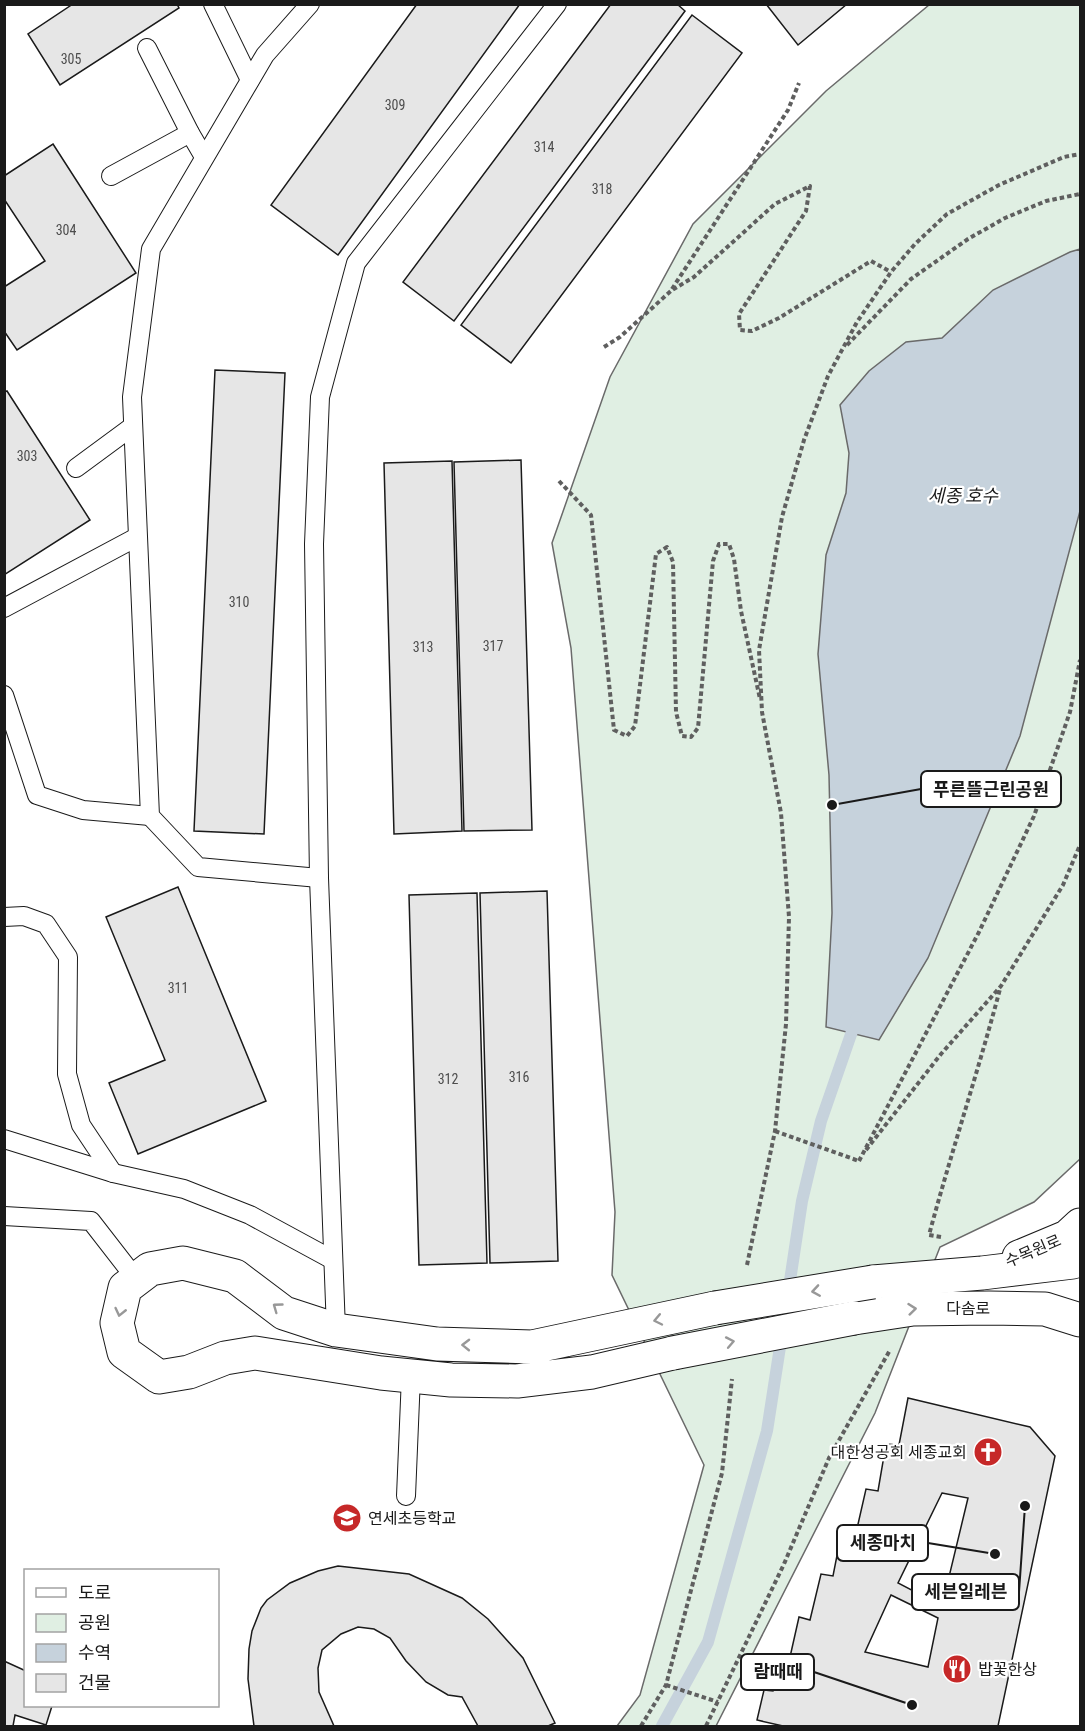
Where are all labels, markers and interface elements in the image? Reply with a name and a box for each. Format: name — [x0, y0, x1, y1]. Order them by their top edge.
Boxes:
house number: 305 — [61, 51, 81, 67]
house number: 309 — [385, 97, 405, 113]
house number: 314 — [534, 139, 554, 155]
house number: 318 — [592, 181, 612, 197]
house number: 304 — [56, 222, 76, 238]
house number: 303 — [17, 448, 37, 464]
water label: 세종 호수 — [928, 485, 1000, 506]
house number: 310 — [229, 594, 249, 610]
house number: 317 — [483, 638, 503, 654]
house number: 313 — [413, 639, 433, 655]
callout: 푸른뜰근린공원 — [921, 771, 1061, 807]
text: 푸른뜰근린공원 — [933, 779, 1049, 800]
house number: 311 — [168, 980, 188, 996]
house number: 316 — [509, 1069, 529, 1085]
house number: 312 — [438, 1071, 458, 1087]
street label: 수목원로 — [1002, 1231, 1064, 1271]
one-way arrow — [811, 1285, 820, 1297]
street label: 다솜로 — [946, 1299, 990, 1318]
one-way arrow — [272, 1303, 283, 1314]
one-way arrow — [907, 1303, 916, 1316]
one-way arrow — [114, 1307, 127, 1317]
one-way arrow — [653, 1313, 663, 1326]
one-way arrow — [725, 1336, 735, 1349]
one-way arrow — [461, 1339, 470, 1351]
church icon: 대한성공회 세종교회 — [972, 1436, 1004, 1468]
place label: 대한성공회 세종교회 — [831, 1443, 967, 1462]
school or university icon: 연세초등학교 — [331, 1502, 363, 1534]
place label: 연세초등학교 — [368, 1509, 456, 1528]
callout: 세종마치 — [837, 1525, 928, 1561]
text: 세종마치 — [850, 1532, 916, 1553]
legend — [24, 1569, 219, 1707]
callout: 세븐일레븐 — [912, 1574, 1019, 1610]
text: 세븐일레븐 — [925, 1581, 1007, 1602]
text: 도로 — [78, 1582, 111, 1603]
text: 공원 — [78, 1612, 111, 1633]
text: 수역 — [78, 1642, 111, 1663]
restaurant icon: 밥꽃한상 — [941, 1653, 973, 1685]
callout: 람때때 — [741, 1654, 814, 1690]
place label: 밥꽃한상 — [978, 1660, 1037, 1679]
text: 람때때 — [753, 1661, 803, 1682]
text: 건물 — [78, 1672, 111, 1693]

